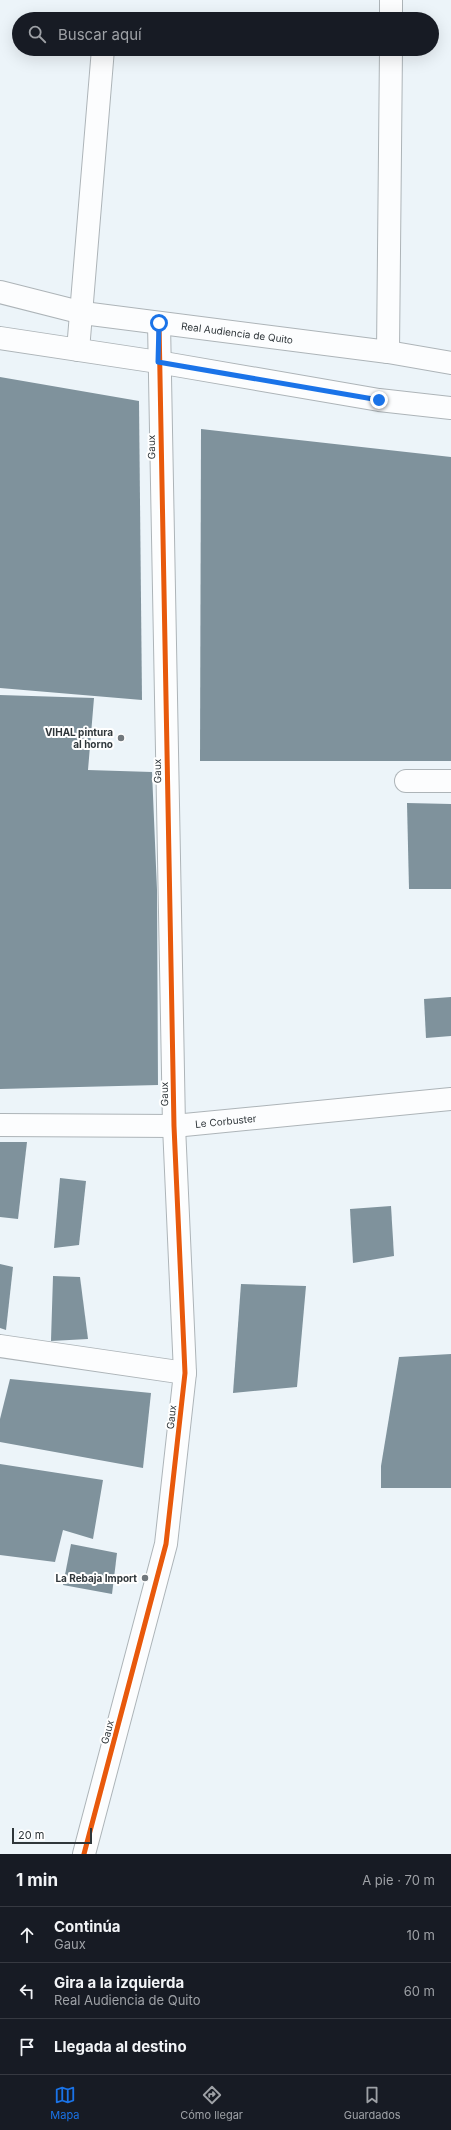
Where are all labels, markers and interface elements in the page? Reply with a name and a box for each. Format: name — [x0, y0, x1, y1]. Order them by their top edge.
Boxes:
search box — [12, 12, 439, 56]
icon: search — [26, 23, 48, 45]
text: Buscar aquí — [58, 25, 142, 44]
route start — [150, 314, 168, 332]
street label: Real Audiencia de Quito — [180, 320, 294, 346]
route end — [370, 391, 388, 409]
street label: Gaux — [145, 434, 157, 459]
place label: VIHAL pintura al horno — [45, 726, 113, 750]
marker: VIHAL pintura al horno — [116, 733, 126, 743]
street label: Gaux — [151, 758, 163, 783]
street label: Gaux — [158, 1081, 170, 1106]
street label: Le Corbuster — [194, 1112, 257, 1130]
street label: Gaux — [164, 1404, 178, 1430]
place label: La Rebaja Import — [55, 1572, 137, 1584]
marker: La Rebaja Import — [140, 1573, 150, 1583]
street label: Gaux — [98, 1718, 116, 1745]
scale bar — [12, 1826, 92, 1845]
text: 20 m — [18, 1828, 44, 1842]
text: 1 min — [16, 1870, 58, 1890]
text: A pie · 70 m — [362, 1872, 435, 1888]
text: Continúa — [54, 1917, 121, 1936]
icon: ahead — [16, 1924, 38, 1946]
text: 10 m — [406, 1927, 435, 1943]
text: Gaux — [54, 1936, 86, 1952]
text: Gira a la izquierda — [54, 1973, 184, 1992]
icon: left — [16, 1980, 38, 2002]
text: 60 m — [404, 1983, 435, 1999]
text: Real Audiencia de Quito — [54, 1992, 200, 2008]
icon: arrive — [16, 2036, 38, 2058]
text: Llegada al destino — [54, 2037, 187, 2056]
tab: Mapa — [50, 2084, 80, 2122]
tab: Cómo llegar — [180, 2084, 243, 2122]
tab: Guardados — [344, 2084, 401, 2122]

